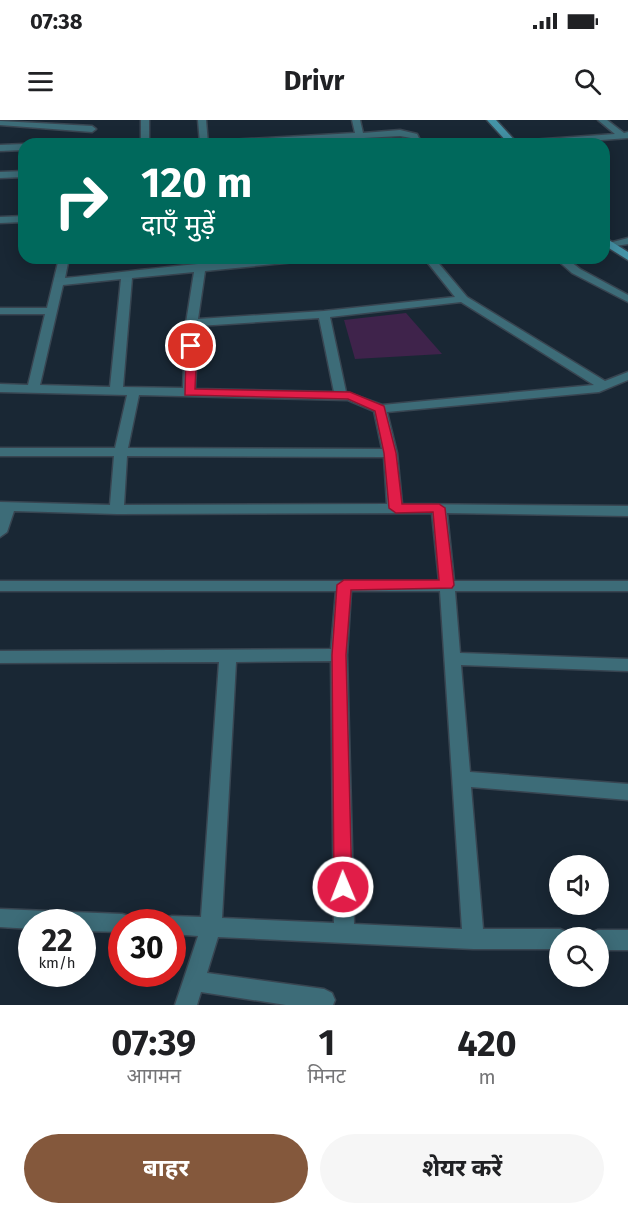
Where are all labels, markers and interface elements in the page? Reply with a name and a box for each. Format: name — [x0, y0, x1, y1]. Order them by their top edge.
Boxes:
text: 07:38 — [30, 8, 83, 35]
icon: menu — [24, 65, 57, 98]
text: Drivr — [284, 65, 344, 97]
icon: search — [571, 65, 604, 98]
text: 120 m — [141, 158, 252, 208]
icon: right — [42, 162, 120, 240]
text: दाएँ मुड़ें — [141, 209, 215, 241]
pin — [165, 320, 216, 371]
icon: arrive — [174, 329, 207, 362]
position arrow — [311, 855, 375, 919]
map controls — [549, 855, 609, 987]
button: sound — [549, 855, 609, 915]
speed limit sign: 30 — [108, 909, 186, 987]
text: 22 — [41, 923, 73, 959]
button: search — [549, 927, 609, 987]
text: km/h — [38, 954, 76, 972]
text: 07:39 — [111, 1021, 196, 1065]
text: 1 — [318, 1021, 335, 1065]
text: 420 — [457, 1022, 517, 1066]
text: आगमन — [126, 1064, 181, 1088]
text: मिनट — [308, 1064, 346, 1088]
text: m — [478, 1065, 496, 1089]
button: बाहर — [24, 1134, 308, 1203]
button: शेयर करें — [320, 1134, 604, 1203]

